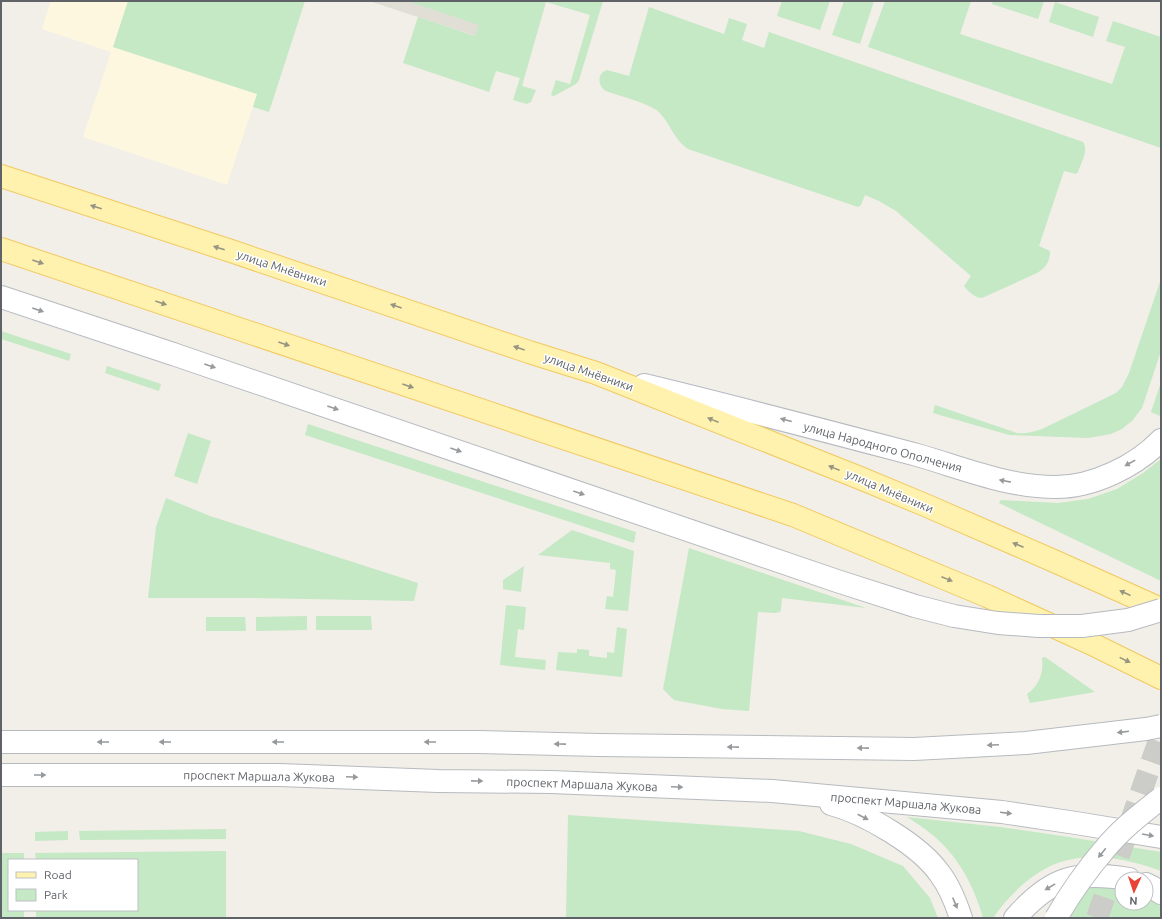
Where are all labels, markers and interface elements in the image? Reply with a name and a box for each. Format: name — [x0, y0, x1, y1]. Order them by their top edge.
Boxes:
one-way arrow — [89, 204, 101, 210]
one-way arrow — [213, 244, 225, 250]
street label: улица Мнёвники — [235, 247, 329, 289]
one-way arrow — [32, 259, 44, 265]
one-way arrow — [156, 300, 168, 306]
one-way arrow — [389, 303, 401, 309]
one-way arrow — [32, 307, 44, 313]
one-way arrow — [279, 342, 291, 348]
one-way arrow — [513, 345, 525, 351]
street label: улица Мнёвники — [543, 351, 635, 393]
one-way arrow — [204, 364, 216, 370]
one-way arrow — [402, 383, 414, 389]
one-way arrow — [327, 406, 339, 412]
one-way arrow — [706, 416, 718, 422]
one-way arrow — [779, 417, 792, 423]
street label: улица Народного Ополчения — [802, 420, 964, 474]
one-way arrow — [450, 448, 462, 454]
one-way arrow — [1125, 460, 1136, 467]
one-way arrow — [827, 464, 839, 470]
street label: улица Мнёвники — [844, 467, 936, 515]
one-way arrow — [999, 478, 1011, 484]
one-way arrow — [573, 490, 585, 496]
one-way arrow — [1012, 542, 1024, 549]
one-way arrow — [942, 577, 954, 583]
one-way arrow — [1120, 590, 1131, 596]
one-way arrow — [1120, 657, 1131, 663]
one-way arrow — [1116, 729, 1129, 735]
one-way arrow — [96, 739, 109, 745]
one-way arrow — [158, 739, 171, 745]
one-way arrow — [271, 739, 284, 745]
one-way arrow — [423, 739, 436, 745]
one-way arrow — [553, 741, 566, 747]
one-way arrow — [986, 742, 999, 748]
one-way arrow — [726, 744, 739, 750]
one-way arrow — [857, 745, 869, 752]
street label: проспект Маршала Жукова — [183, 768, 335, 784]
one-way arrow — [34, 772, 47, 778]
one-way arrow — [346, 774, 358, 781]
street label: проспект Маршала Жукова — [506, 775, 658, 793]
one-way arrow — [471, 778, 484, 784]
one-way arrow — [671, 783, 683, 790]
street label: проспект Маршала Жукова — [830, 790, 982, 816]
one-way arrow — [999, 810, 1012, 816]
one-way arrow — [857, 813, 868, 820]
one-way arrow — [1142, 832, 1154, 838]
one-way arrow — [1097, 848, 1106, 858]
legend — [8, 859, 138, 911]
text: Road — [44, 868, 72, 881]
north arrow — [1114, 871, 1154, 911]
one-way arrow — [1044, 883, 1056, 890]
text: Park — [44, 888, 68, 901]
text: N — [1129, 895, 1138, 907]
one-way arrow — [952, 897, 958, 908]

